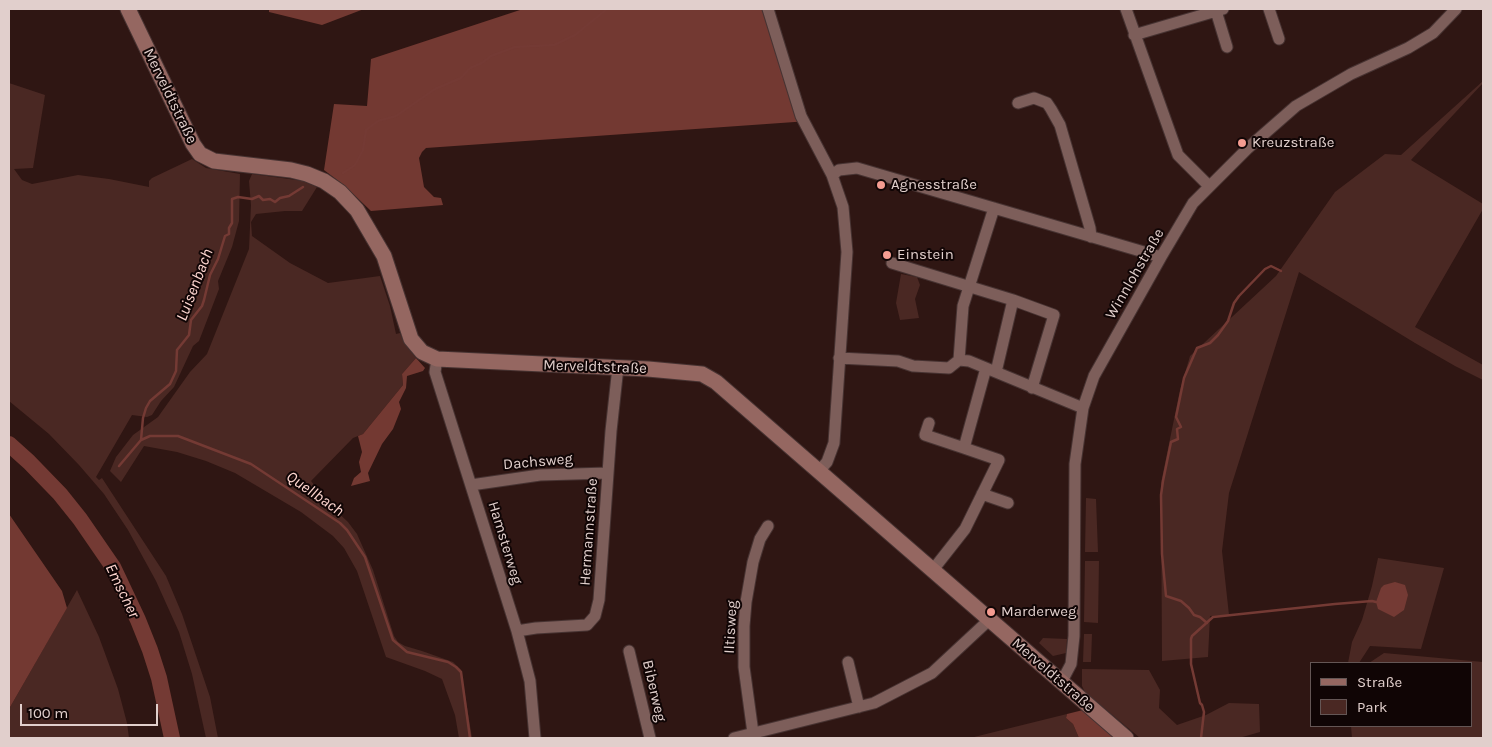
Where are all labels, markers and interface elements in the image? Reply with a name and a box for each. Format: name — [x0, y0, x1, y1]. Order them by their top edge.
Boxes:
street label: Merveldtstraße — [139, 45, 201, 147]
place label: Kreuzstraße — [1252, 134, 1335, 152]
marker: Kreuzstraße — [1236, 137, 1248, 149]
place label: Agnesstraße — [891, 176, 977, 194]
marker: Agnesstraße — [875, 179, 887, 191]
street label: Winnlohstraße — [1102, 226, 1168, 322]
water label: Luisenbach — [172, 246, 218, 324]
place label: Einstein — [897, 246, 954, 264]
marker: Einstein — [881, 249, 893, 261]
street label: Merveldtstraße — [543, 356, 647, 378]
street label: Dachsweg — [502, 450, 574, 474]
water label: Quellbach — [282, 467, 348, 521]
street label: Hermannstraße — [576, 478, 602, 586]
street label: Hamsterweg — [484, 499, 526, 587]
water label: Emscher — [101, 561, 143, 621]
street label: Iltisweg — [721, 600, 741, 654]
place label: Marderweg — [1001, 603, 1076, 621]
marker: Marderweg — [985, 606, 997, 618]
street label: Merveldtstraße — [1008, 634, 1098, 716]
street label: Biberweg — [638, 658, 670, 724]
legend — [1310, 662, 1472, 727]
text: Straße — [1357, 673, 1402, 691]
scale bar — [22, 694, 160, 726]
text: Park — [1357, 698, 1387, 716]
text: 100 m — [28, 704, 68, 722]

